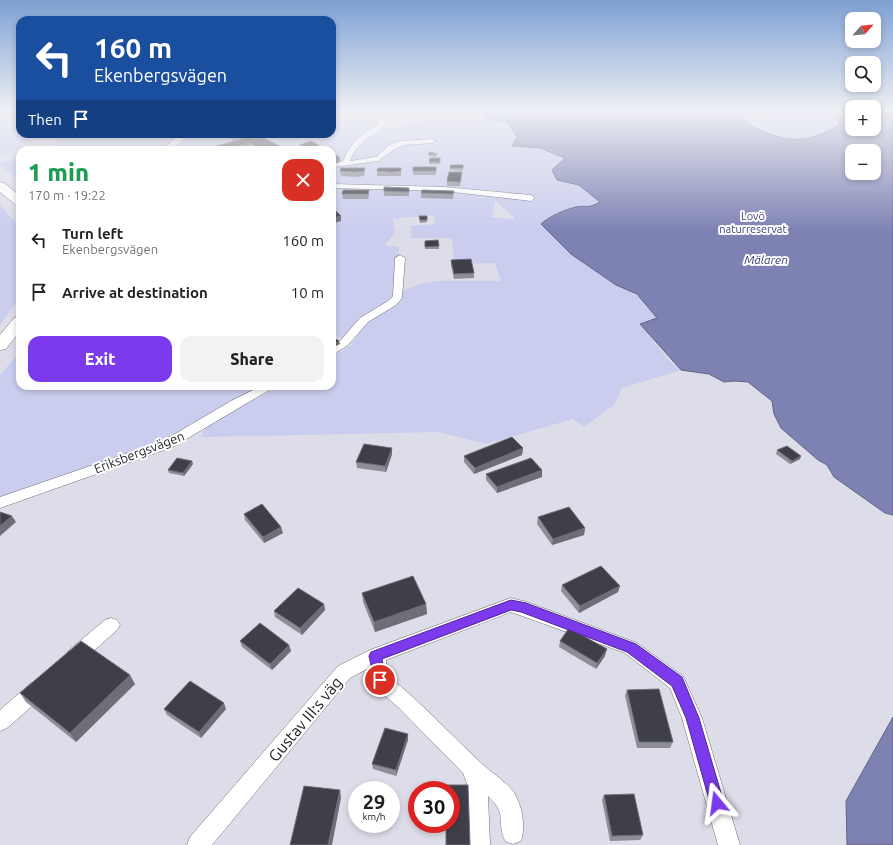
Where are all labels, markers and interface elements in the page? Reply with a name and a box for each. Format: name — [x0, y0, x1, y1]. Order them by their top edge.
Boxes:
north arrow — [845, 12, 881, 48]
map controls — [845, 12, 881, 180]
icon: left — [28, 32, 80, 84]
text: 160 m — [94, 32, 172, 63]
button: search — [845, 56, 881, 92]
text: Ekenbergsvägen — [94, 65, 227, 85]
button: + — [845, 100, 881, 136]
icon: arrive — [70, 108, 92, 130]
text: Then — [28, 111, 62, 128]
button: − — [845, 144, 881, 180]
text: 1 min — [28, 159, 89, 186]
button: close — [282, 159, 324, 201]
text: 170 m · 19:22 — [28, 188, 106, 202]
park label: Lovö naturreservat — [719, 210, 787, 235]
text: Turn left — [62, 225, 123, 242]
icon: left — [28, 229, 50, 251]
text: 160 m — [282, 232, 324, 249]
text: Ekenbergsvägen — [62, 242, 158, 256]
water label: Mälaren — [744, 253, 788, 266]
icon: arrive — [28, 281, 50, 303]
text: Arrive at destination — [62, 284, 208, 301]
text: 10 m — [291, 284, 324, 301]
button: Exit — [28, 336, 172, 382]
button: Share — [180, 336, 324, 382]
street label: Eriksbergsvägen — [92, 428, 186, 476]
pin — [363, 663, 397, 697]
icon: arrive — [369, 669, 391, 691]
street label: Gustav III:s väg — [264, 673, 346, 765]
speed limit sign: 30 — [408, 781, 460, 833]
position arrow — [696, 782, 738, 824]
text: 29 — [363, 790, 385, 813]
text: km/h — [362, 811, 386, 822]

